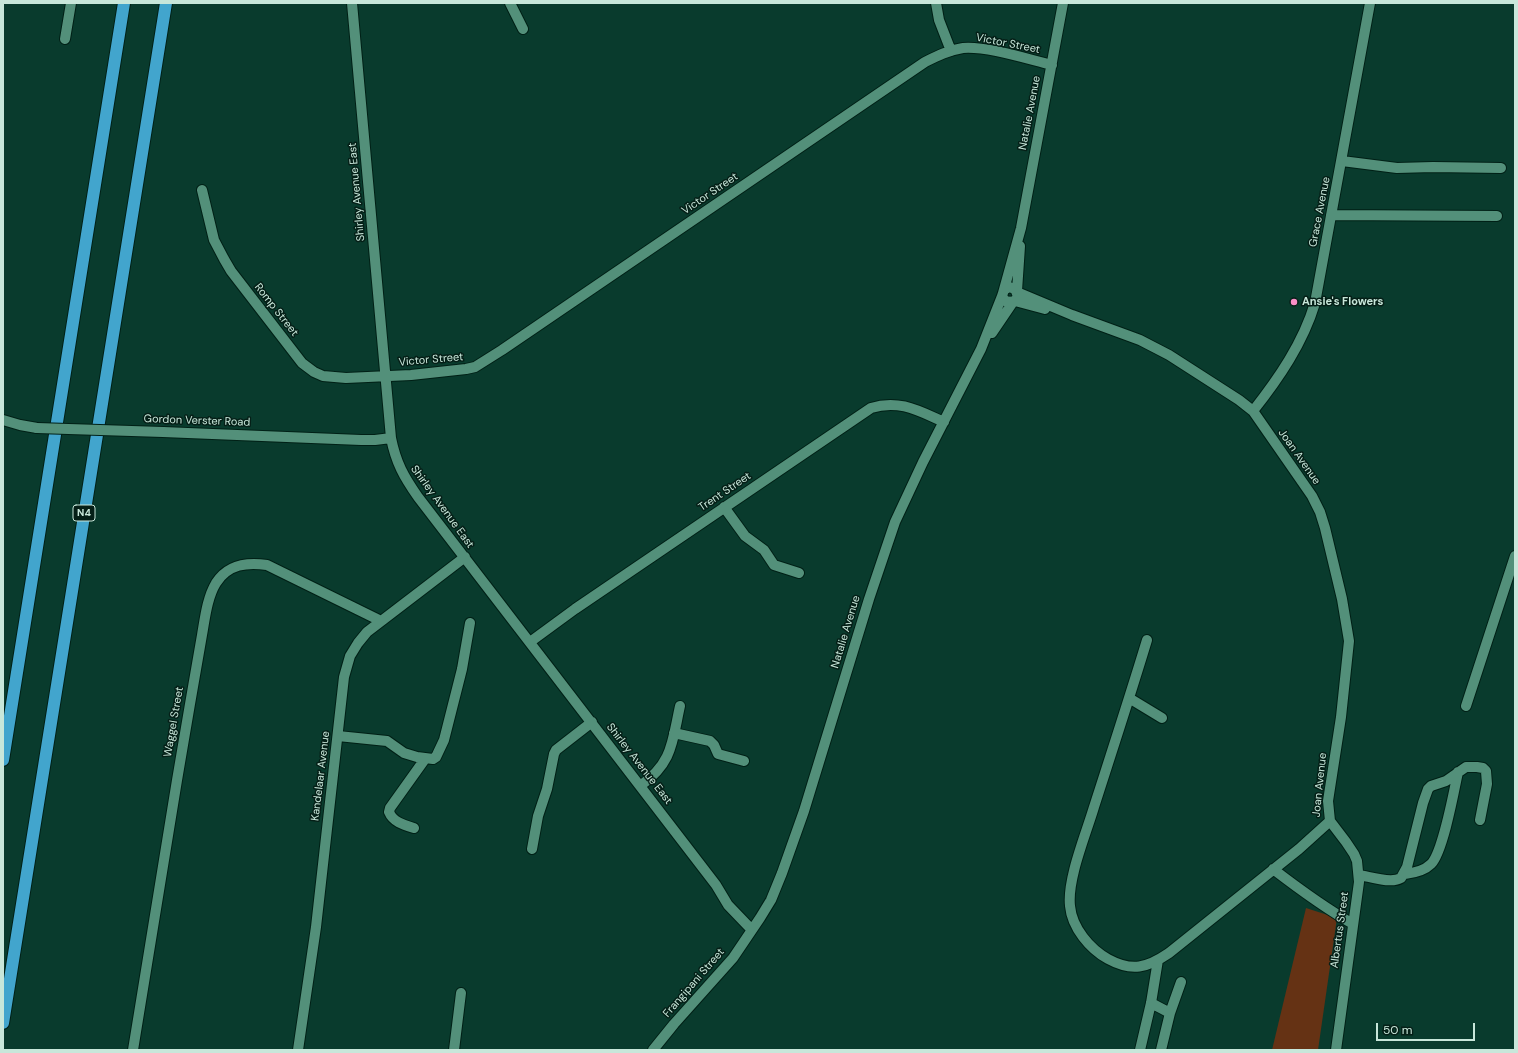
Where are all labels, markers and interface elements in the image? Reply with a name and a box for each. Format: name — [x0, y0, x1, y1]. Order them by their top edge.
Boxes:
street label: Victor Street — [975, 31, 1041, 57]
street label: Natalie Avenue — [1016, 75, 1044, 151]
street label: Shirley Avenue East — [346, 142, 368, 242]
street label: Victor Street — [679, 170, 741, 218]
street label: Grace Avenue — [1307, 176, 1333, 248]
street label: Romp Street — [251, 281, 301, 339]
place label: Ansie's Flowers — [1302, 295, 1383, 309]
marker: Ansie's Flowers — [1289, 297, 1299, 307]
street label: Victor Street — [398, 351, 464, 369]
street label: Gordon Verster Road — [143, 413, 251, 429]
street label: Joan Avenue — [1275, 427, 1323, 487]
street label: Shirley Avenue East — [408, 463, 476, 551]
street label: Trent Street — [696, 470, 754, 514]
road number: N4 — [73, 505, 95, 521]
street label: Natalie Avenue — [829, 594, 863, 670]
street label: Waggel Street — [161, 686, 187, 758]
street label: Shirley Avenue East — [603, 721, 675, 807]
street label: Kandelaar Avenue — [309, 730, 333, 822]
street label: Joan Avenue — [1310, 752, 1330, 818]
street label: Albertus Street — [1328, 891, 1352, 969]
street label: Frangipani Street — [660, 946, 728, 1020]
scale bar — [1378, 1015, 1477, 1041]
text: 50 m — [1383, 1022, 1412, 1038]

